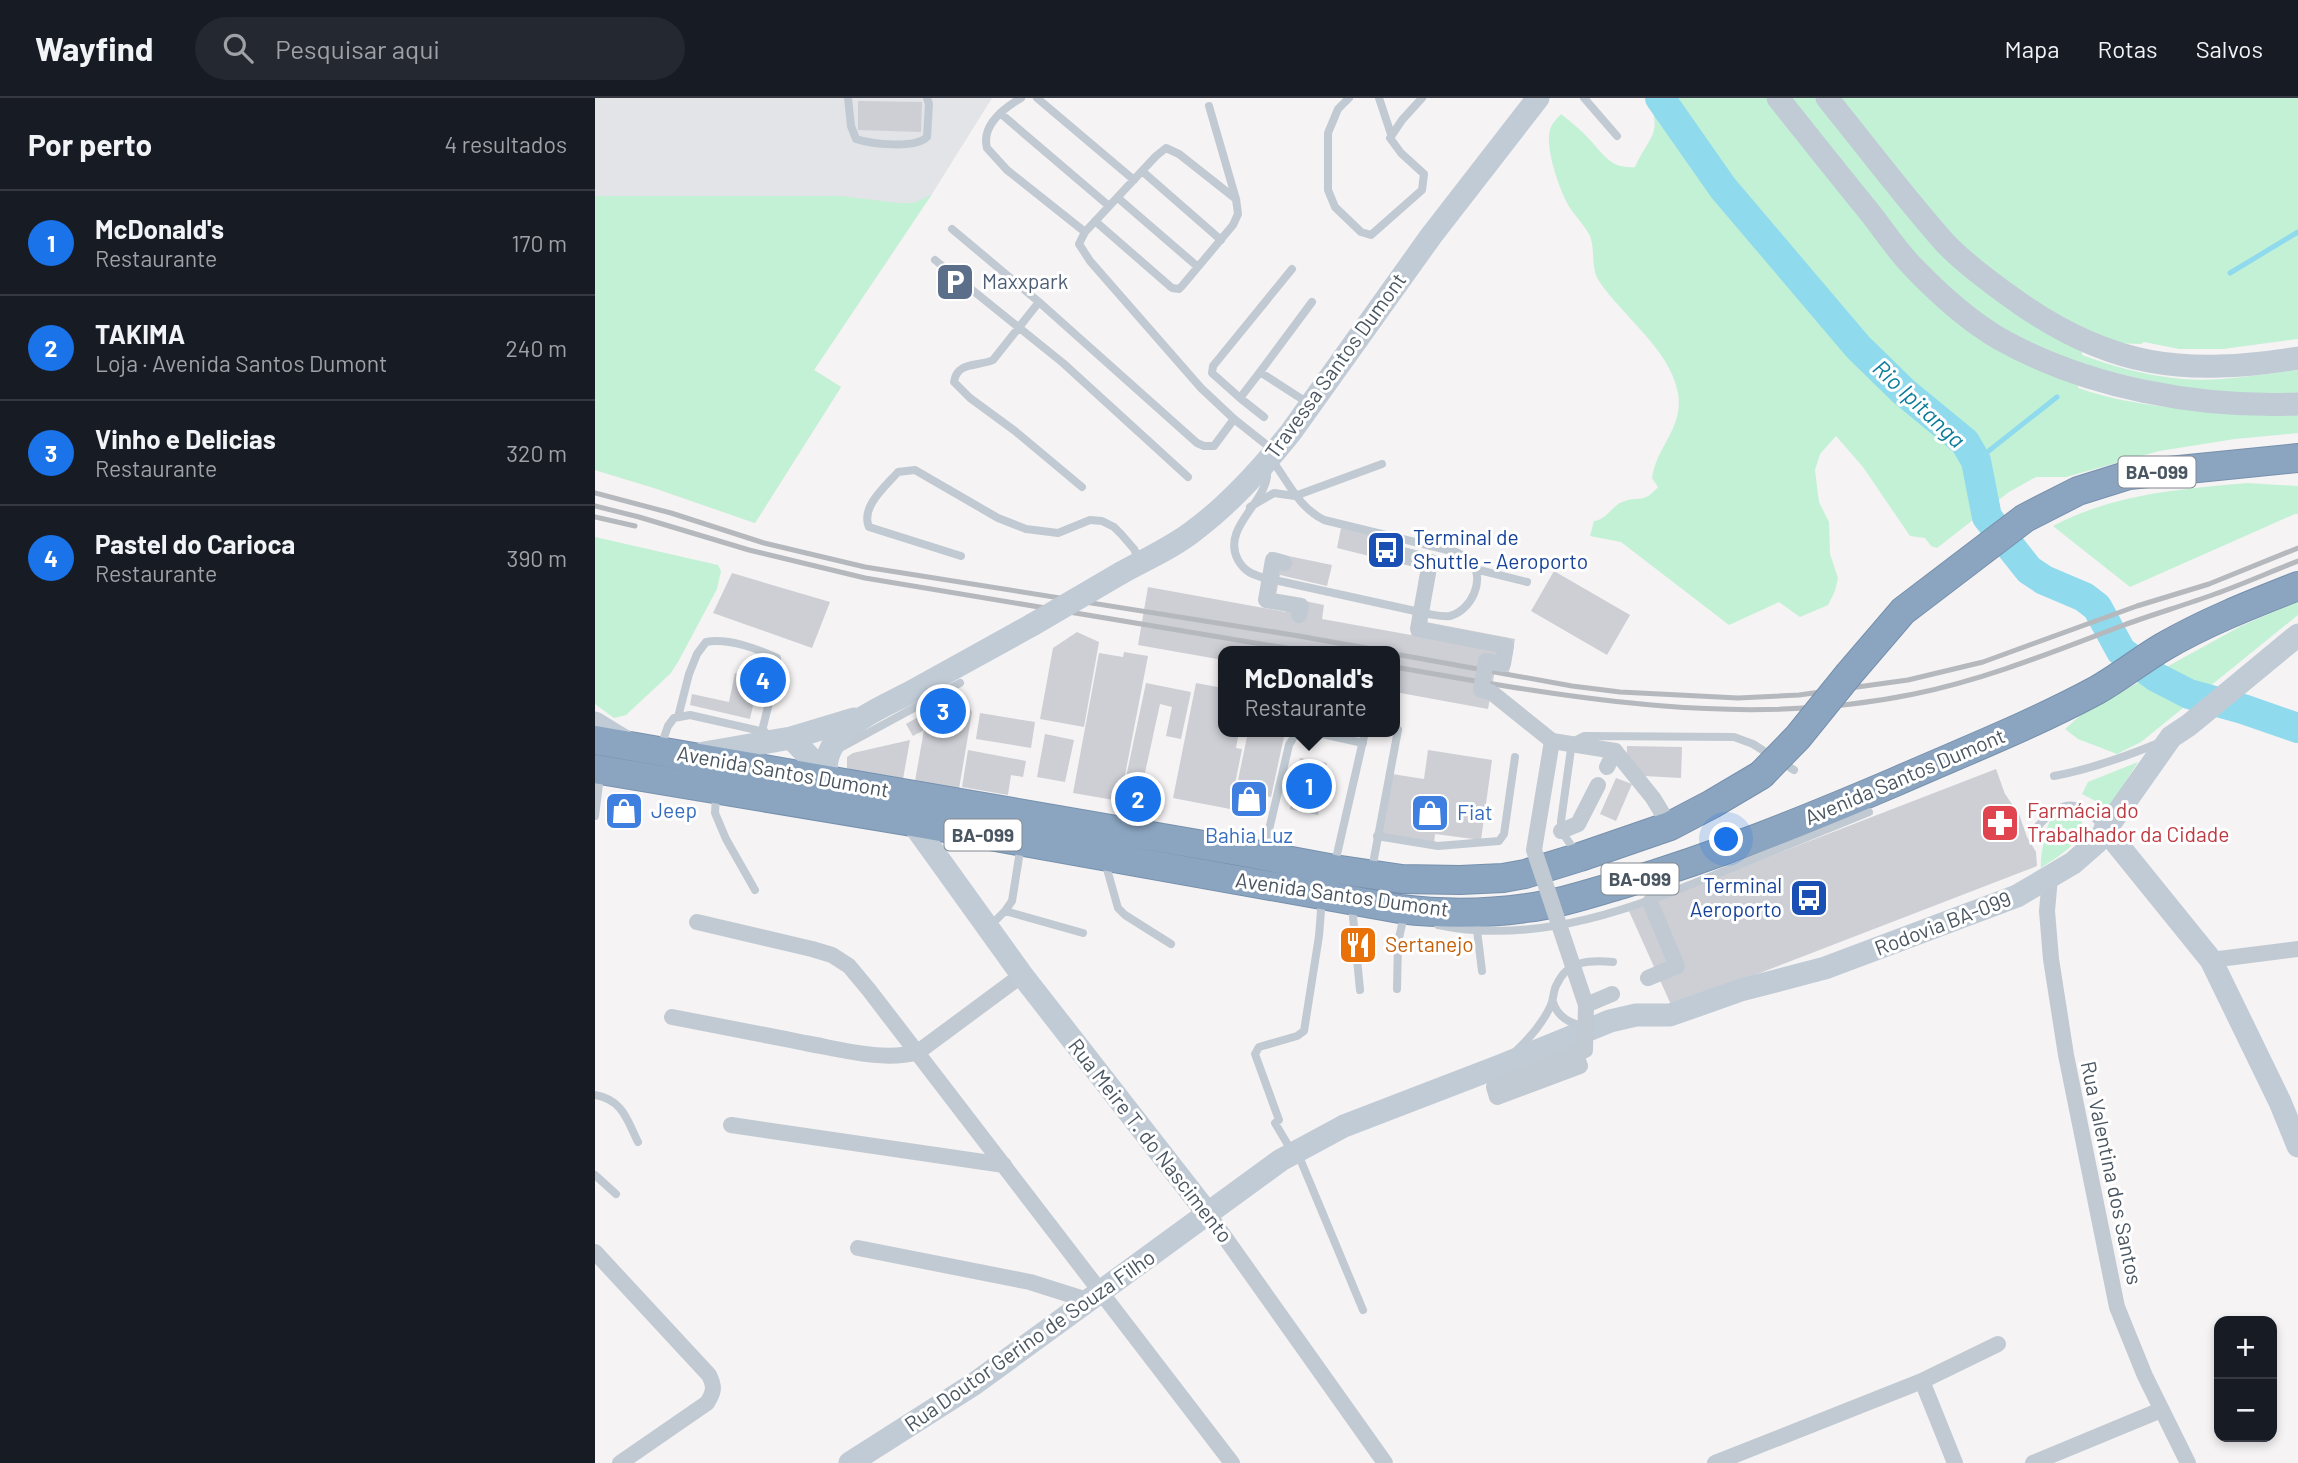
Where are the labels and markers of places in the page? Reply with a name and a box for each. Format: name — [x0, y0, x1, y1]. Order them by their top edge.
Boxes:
parking icon: Maxxpark — [934, 261, 976, 303]
place label: Maxxpark — [982, 268, 1068, 293]
place label: Terminal de Shuttle - Aeroporto — [1413, 524, 1588, 573]
bus stop icon: Terminal de Shuttle - Aeroporto — [1365, 529, 1407, 571]
pin: 4 — [740, 654, 786, 706]
pin: 3 — [920, 685, 966, 737]
pin: 1 — [1286, 760, 1332, 812]
pin: 2 — [1115, 773, 1161, 825]
shop icon: Bahia Luz — [1228, 778, 1270, 820]
shop icon: Jeep — [603, 790, 645, 832]
shop icon: Fiat — [1409, 792, 1451, 834]
place label: Jeep — [651, 797, 697, 822]
place label: Farmácia do Trabalhador da Cidade — [2027, 797, 2229, 846]
place label: Fiat — [1457, 799, 1493, 824]
pharmacy icon: Farmácia do Trabalhador da Cidade — [1979, 802, 2021, 844]
place label: Bahia Luz — [1205, 822, 1293, 847]
place label: Terminal Aeroporto — [1690, 872, 1782, 921]
bus stop icon: Terminal Aeroporto — [1788, 877, 1830, 919]
restaurant icon: Sertanejo — [1337, 924, 1379, 966]
place label: Sertanejo — [1385, 931, 1474, 956]

